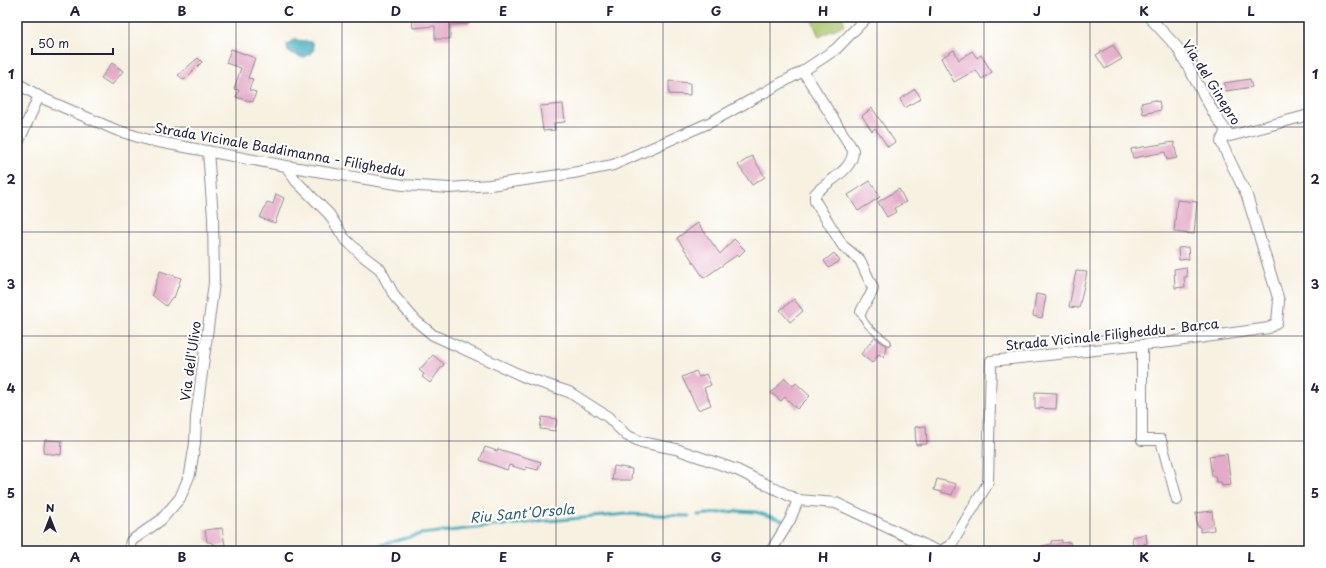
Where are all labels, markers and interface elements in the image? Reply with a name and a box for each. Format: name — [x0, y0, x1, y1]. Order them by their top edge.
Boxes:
text: A — [70, 1, 80, 20]
text: B — [178, 1, 187, 20]
text: C — [284, 1, 294, 20]
text: D — [391, 1, 401, 20]
text: E — [499, 1, 507, 20]
text: F — [606, 1, 614, 20]
text: G — [711, 1, 721, 20]
text: H — [818, 1, 828, 20]
text: I — [928, 1, 932, 20]
text: J — [1033, 1, 1041, 20]
text: K — [1139, 1, 1149, 20]
text: L — [1247, 1, 1255, 20]
scale bar — [32, 30, 113, 56]
text: 50 m — [38, 34, 69, 52]
street label: Via del Ginepro — [1178, 36, 1246, 128]
text: 1 — [8, 64, 14, 83]
text: 1 — [1312, 64, 1318, 83]
street label: Strada Vicinale Baddimanna - Filigheddu — [153, 118, 407, 180]
text: 2 — [6, 169, 16, 188]
text: 2 — [1310, 169, 1320, 188]
text: 3 — [7, 274, 16, 293]
text: 3 — [1311, 274, 1320, 293]
street label: Strada Vicinale Filigheddu - Barca — [1004, 313, 1220, 355]
street label: Via dell'Ulivo — [175, 320, 205, 402]
text: 4 — [7, 378, 16, 397]
text: 4 — [1311, 378, 1320, 397]
text: 5 — [7, 483, 15, 502]
text: 5 — [1311, 483, 1319, 502]
north arrow — [30, 498, 70, 538]
water label: Riu Sant'Orsola — [469, 498, 576, 528]
text: N — [46, 499, 55, 516]
text: A — [70, 547, 80, 566]
text: B — [178, 547, 187, 566]
text: C — [284, 547, 294, 566]
text: D — [391, 547, 401, 566]
text: E — [499, 547, 507, 566]
text: F — [606, 547, 614, 566]
text: G — [711, 547, 721, 566]
text: H — [818, 547, 828, 566]
text: I — [928, 547, 932, 566]
text: J — [1033, 547, 1041, 566]
text: K — [1139, 547, 1149, 566]
text: L — [1247, 547, 1255, 566]

